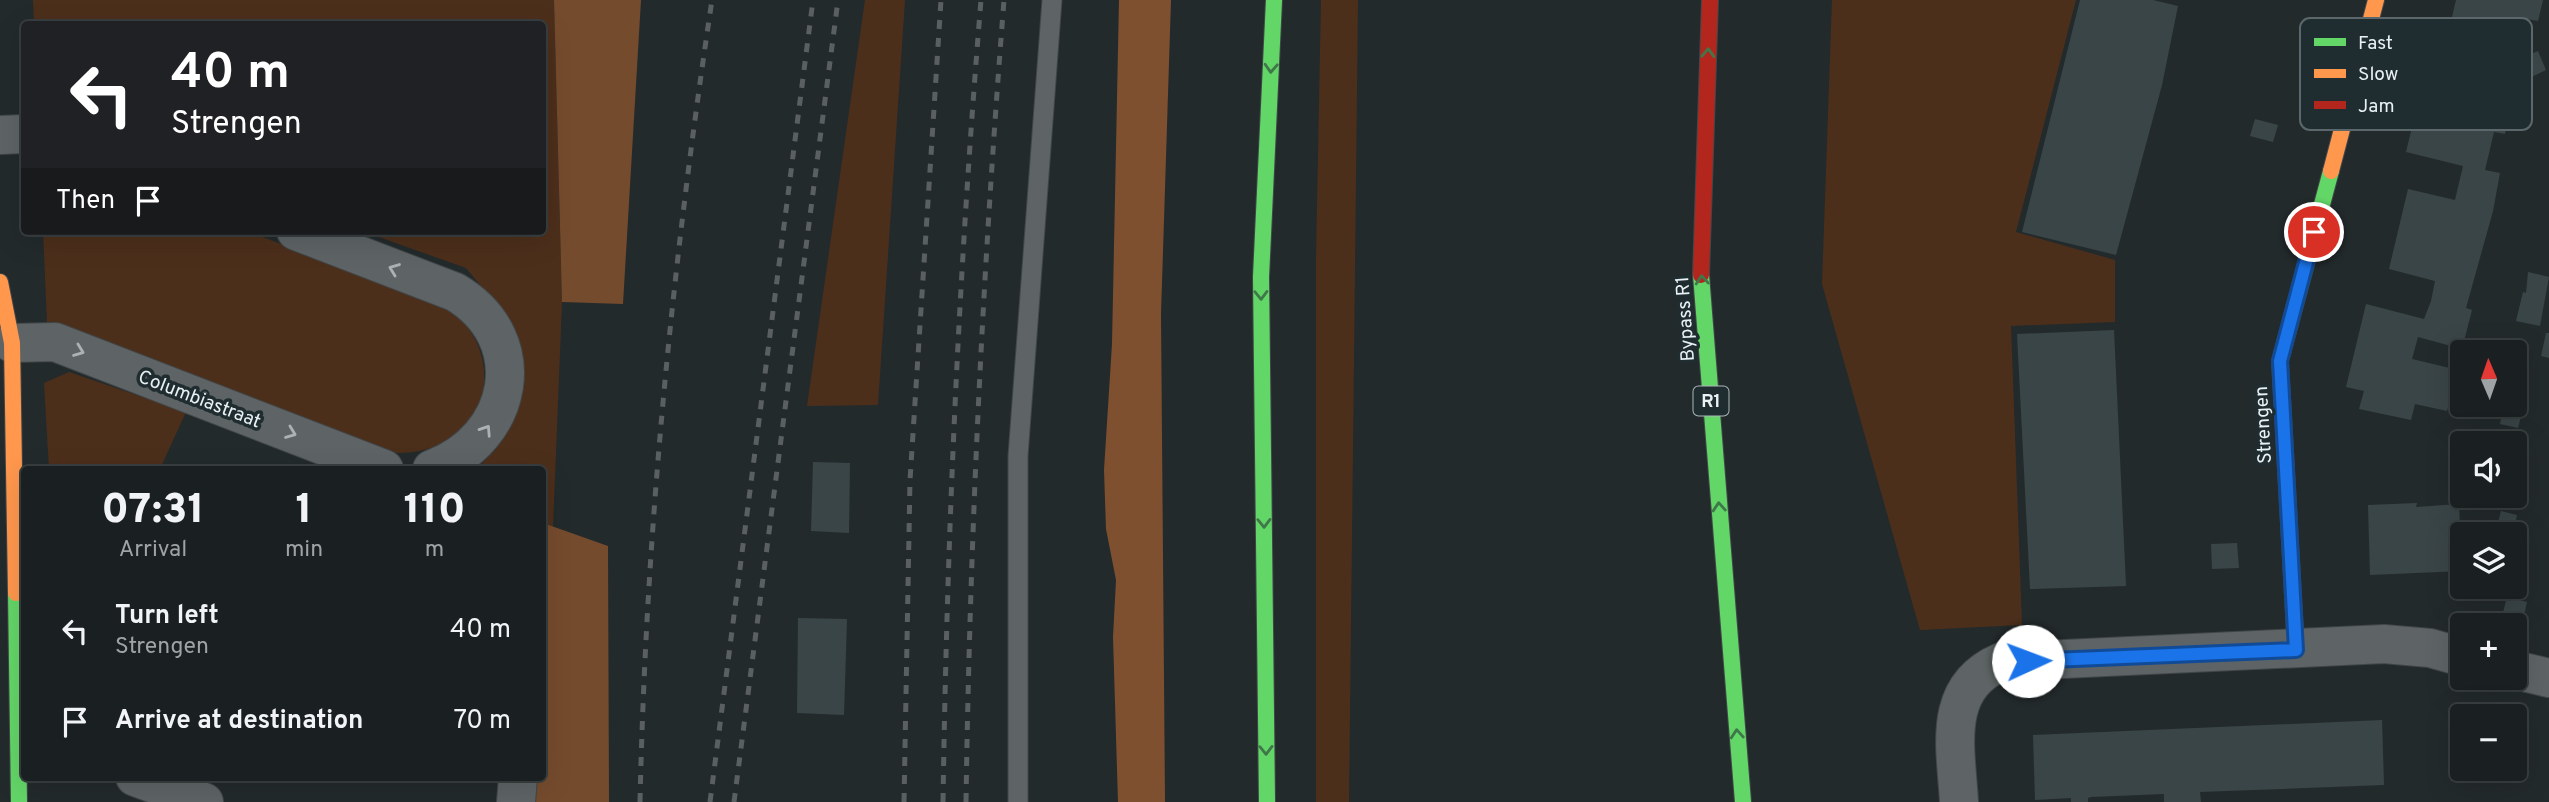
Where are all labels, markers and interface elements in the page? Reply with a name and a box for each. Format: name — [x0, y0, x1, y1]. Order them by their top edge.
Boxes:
legend — [2300, 18, 2532, 130]
text: Fast — [2358, 32, 2393, 56]
text: 40 m — [171, 44, 290, 106]
one-way arrow — [1701, 47, 1716, 58]
icon: left — [56, 49, 147, 140]
one-way arrow — [1264, 63, 1279, 74]
text: Slow — [2358, 63, 2398, 87]
text: Jam — [2358, 95, 2395, 119]
text: Strengen — [171, 105, 302, 145]
icon: arrive — [129, 182, 167, 220]
text: Then — [56, 185, 115, 218]
pin — [2284, 202, 2344, 262]
icon: arrive — [2295, 213, 2333, 251]
one-way arrow — [389, 263, 401, 277]
one-way arrow — [1695, 275, 1710, 286]
street label: Bypass R1 — [1671, 276, 1701, 362]
one-way arrow — [1253, 291, 1269, 301]
north arrow — [2450, 340, 2527, 416]
map controls — [2450, 340, 2527, 781]
one-way arrow — [72, 343, 84, 357]
street label: Columbiastraat — [135, 365, 264, 434]
road number: R1 — [1694, 386, 1728, 416]
street label: Strengen — [2250, 386, 2278, 464]
one-way arrow — [284, 425, 297, 439]
one-way arrow — [478, 425, 490, 438]
button: sound — [2450, 431, 2527, 508]
text: 07:31 — [101, 485, 205, 538]
text: 1 — [295, 485, 313, 538]
text: 110 — [403, 485, 466, 538]
one-way arrow — [1712, 501, 1727, 512]
one-way arrow — [1256, 518, 1272, 529]
button: layers — [2450, 522, 2527, 599]
text: Arrival — [119, 536, 187, 565]
text: min — [285, 536, 323, 565]
text: m — [425, 536, 444, 565]
text: Turn left — [115, 600, 219, 633]
icon: left — [56, 612, 94, 650]
button: + — [2450, 613, 2527, 690]
text: 40 m — [450, 614, 511, 647]
position arrow — [1991, 624, 2065, 698]
text: Strengen — [115, 633, 209, 662]
icon: arrive — [56, 703, 94, 741]
button: − — [2450, 704, 2527, 781]
text: Arrive at destination — [115, 705, 363, 738]
text: 70 m — [453, 705, 511, 738]
one-way arrow — [1730, 728, 1745, 739]
one-way arrow — [1259, 745, 1274, 756]

